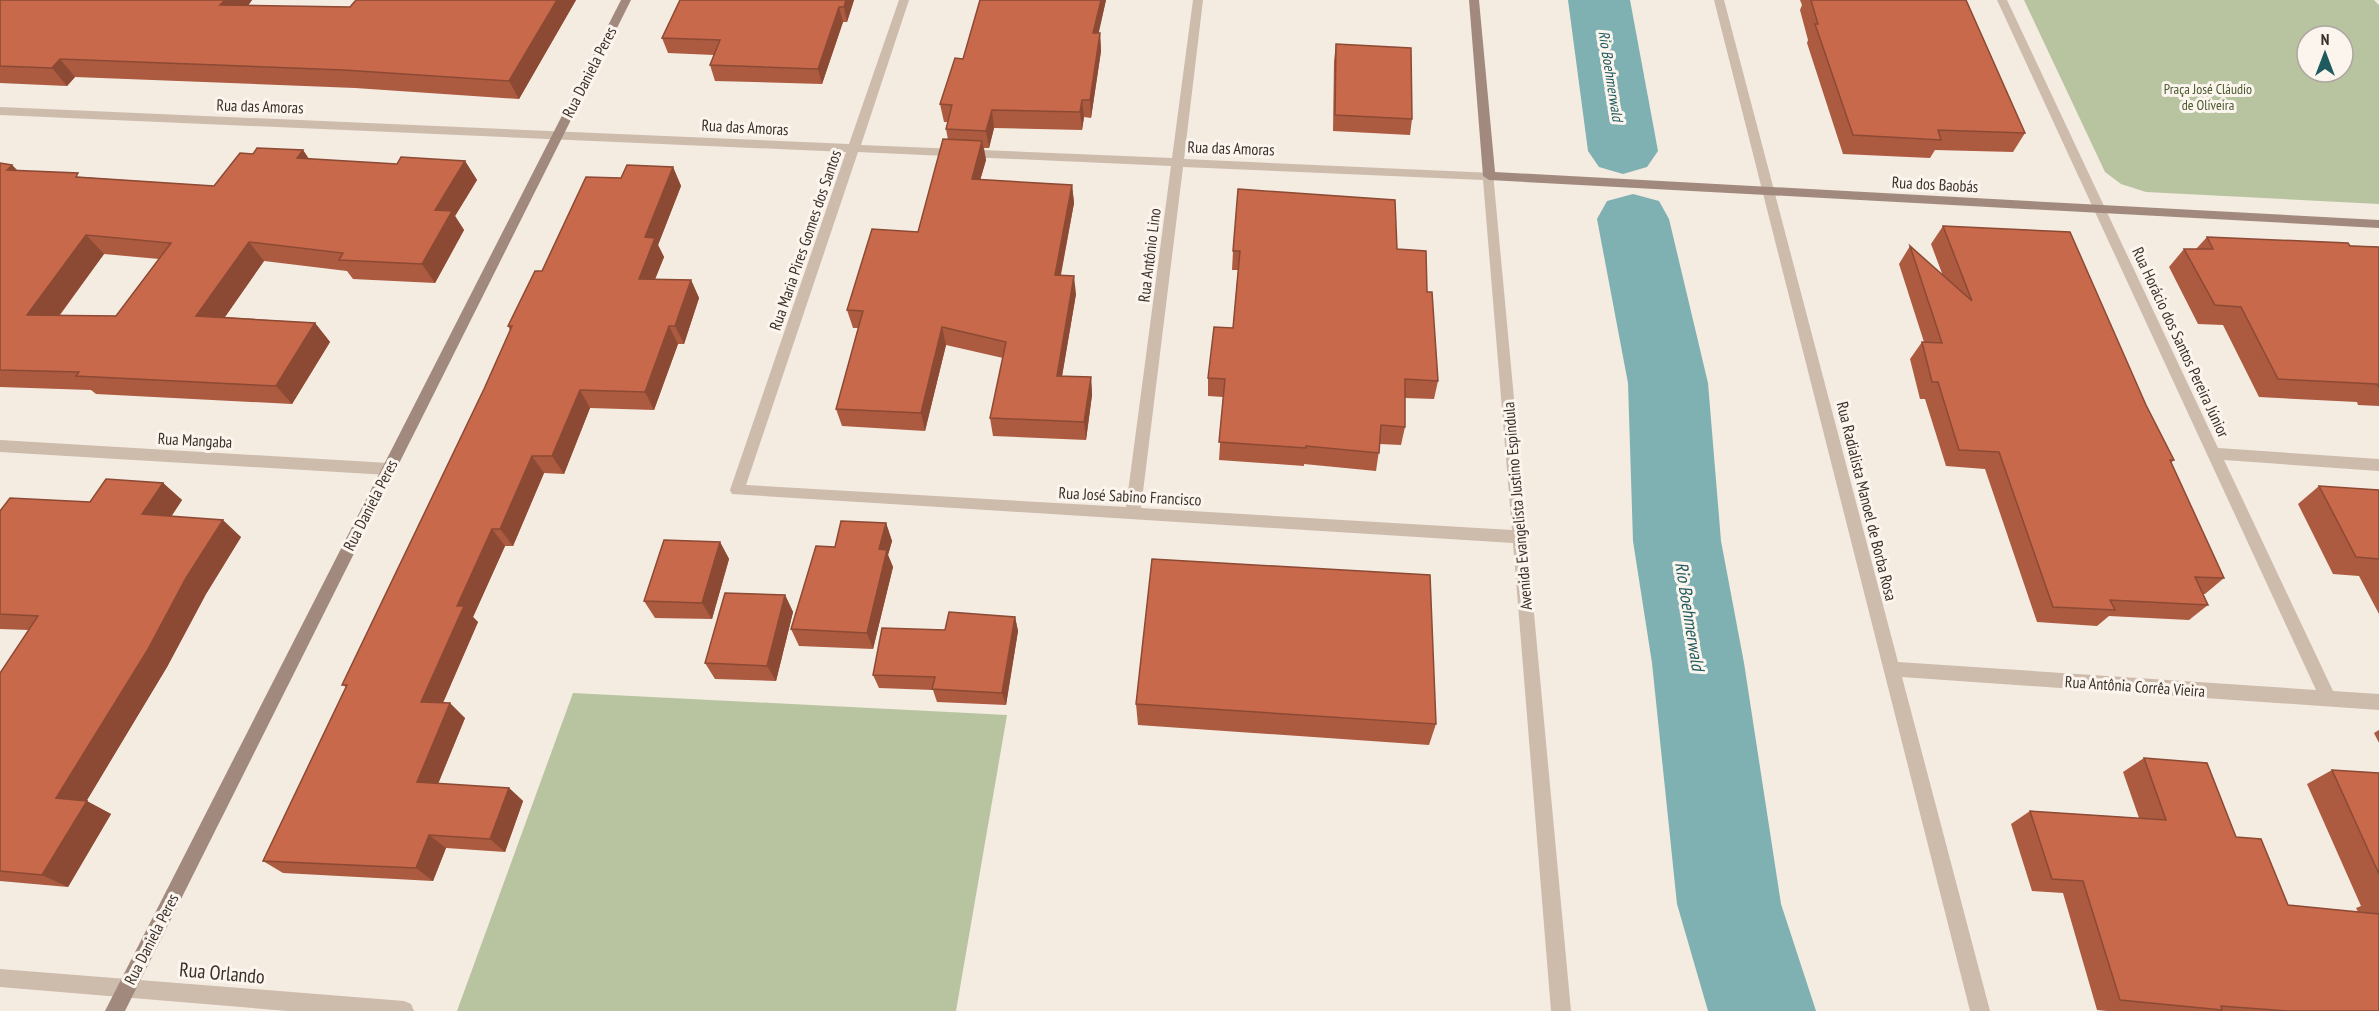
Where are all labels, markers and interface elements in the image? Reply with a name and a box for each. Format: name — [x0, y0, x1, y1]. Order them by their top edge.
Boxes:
street label: Rua Daniela Peres — [557, 23, 621, 121]
north arrow — [2295, 24, 2355, 84]
water label: Rio Boehmerwald — [1594, 29, 1628, 125]
text: N — [2321, 29, 2329, 49]
park label: Praça José Cláudio de Oliveira — [2164, 80, 2252, 114]
street label: Rua das Amoras — [216, 94, 304, 118]
street label: Rua das Amoras — [701, 115, 789, 139]
street label: Rua das Amoras — [1187, 136, 1275, 160]
street label: Rua Maria Pires Gomes dos Santos — [765, 147, 845, 333]
street label: Rua dos Baobás — [1891, 172, 1979, 196]
street label: Rua Antônio Lino — [1133, 207, 1165, 303]
street label: Rua Horácio dos Santos Pereira Júnior — [2128, 244, 2234, 441]
street label: Rua Radialista Manoel de Borba Rosa — [1833, 399, 1901, 603]
street label: Avenida Evangelista Justino Espíndula — [1498, 401, 1536, 611]
street label: Rua Mangaba — [157, 428, 233, 452]
street label: Rua Daniela Peres — [338, 456, 402, 554]
street label: Rua José Sabino Francisco — [1058, 482, 1202, 510]
water label: Rio Boehmerwald — [1670, 560, 1710, 674]
street label: Rua Antônia Corrêa Vieira — [2064, 671, 2206, 701]
street label: Rua Daniela Peres — [119, 890, 183, 988]
street label: Rua Orlando — [178, 956, 266, 990]

